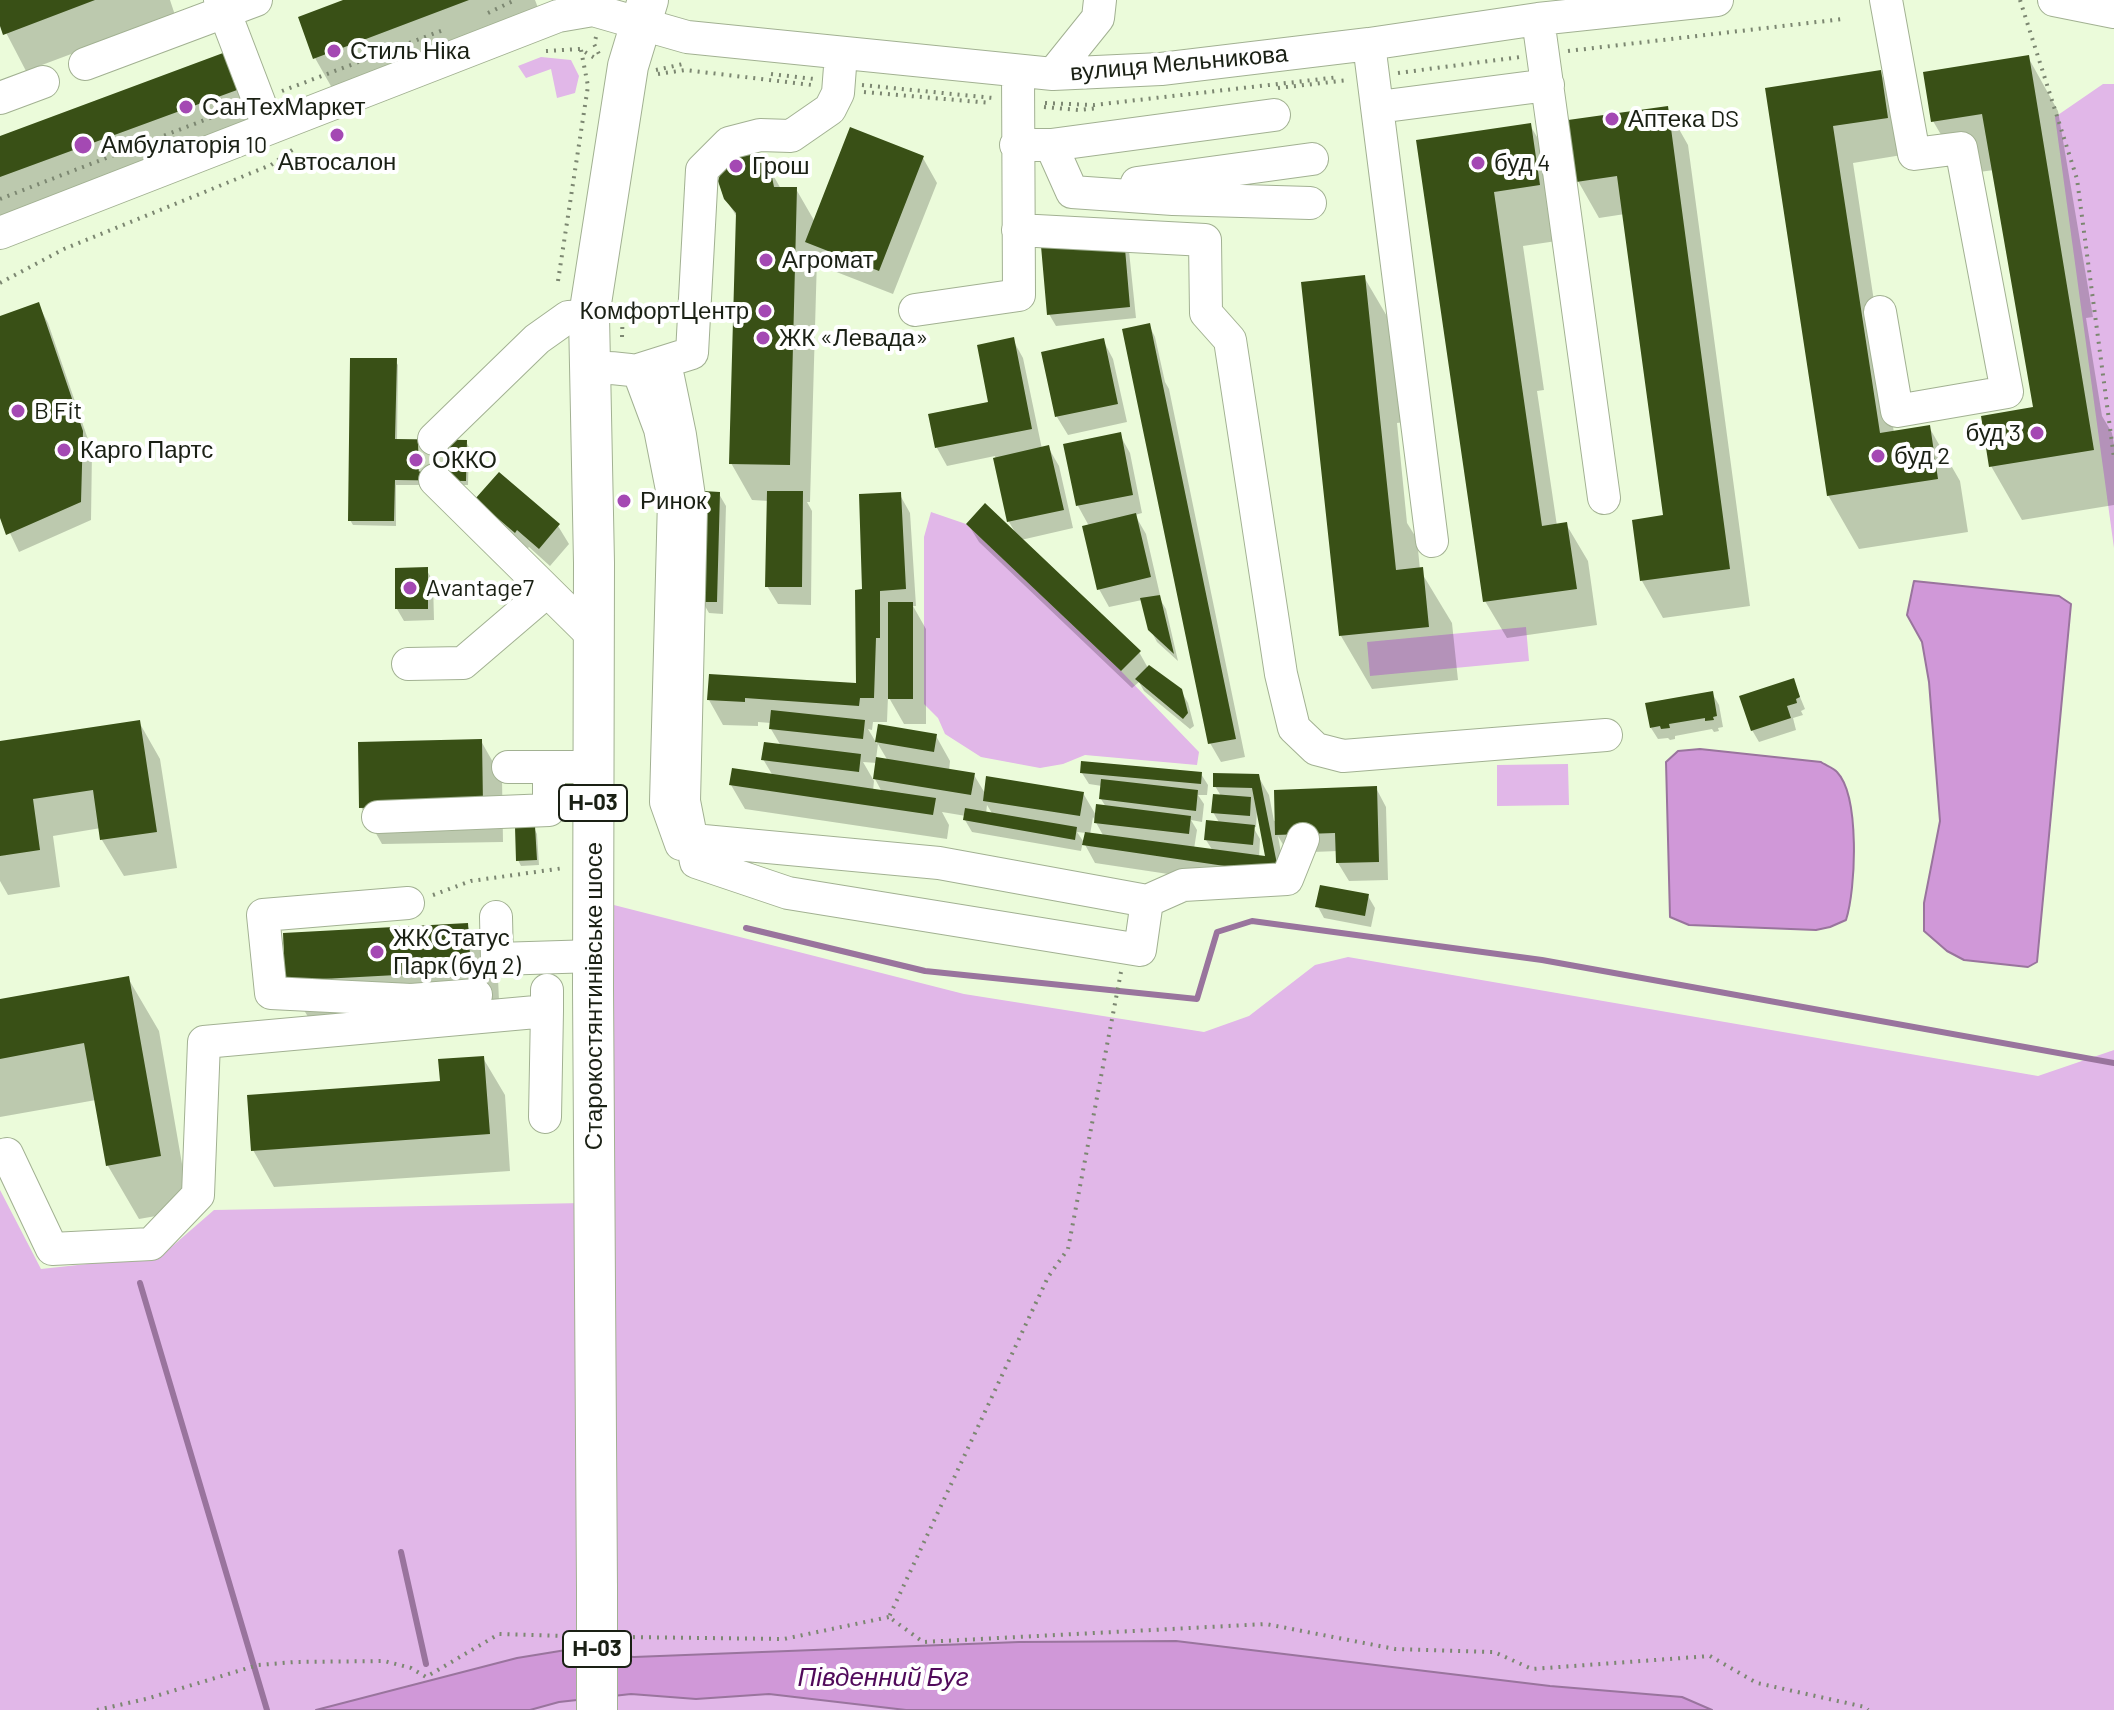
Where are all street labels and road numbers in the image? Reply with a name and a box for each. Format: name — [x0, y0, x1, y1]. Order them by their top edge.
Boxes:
street label: вулиця Мельникова — [1069, 39, 1289, 87]
road number: Н-03 — [559, 785, 627, 821]
street label: Старокостянтинівське шосе — [580, 842, 608, 1150]
road number: Н-03 — [563, 1631, 631, 1667]

